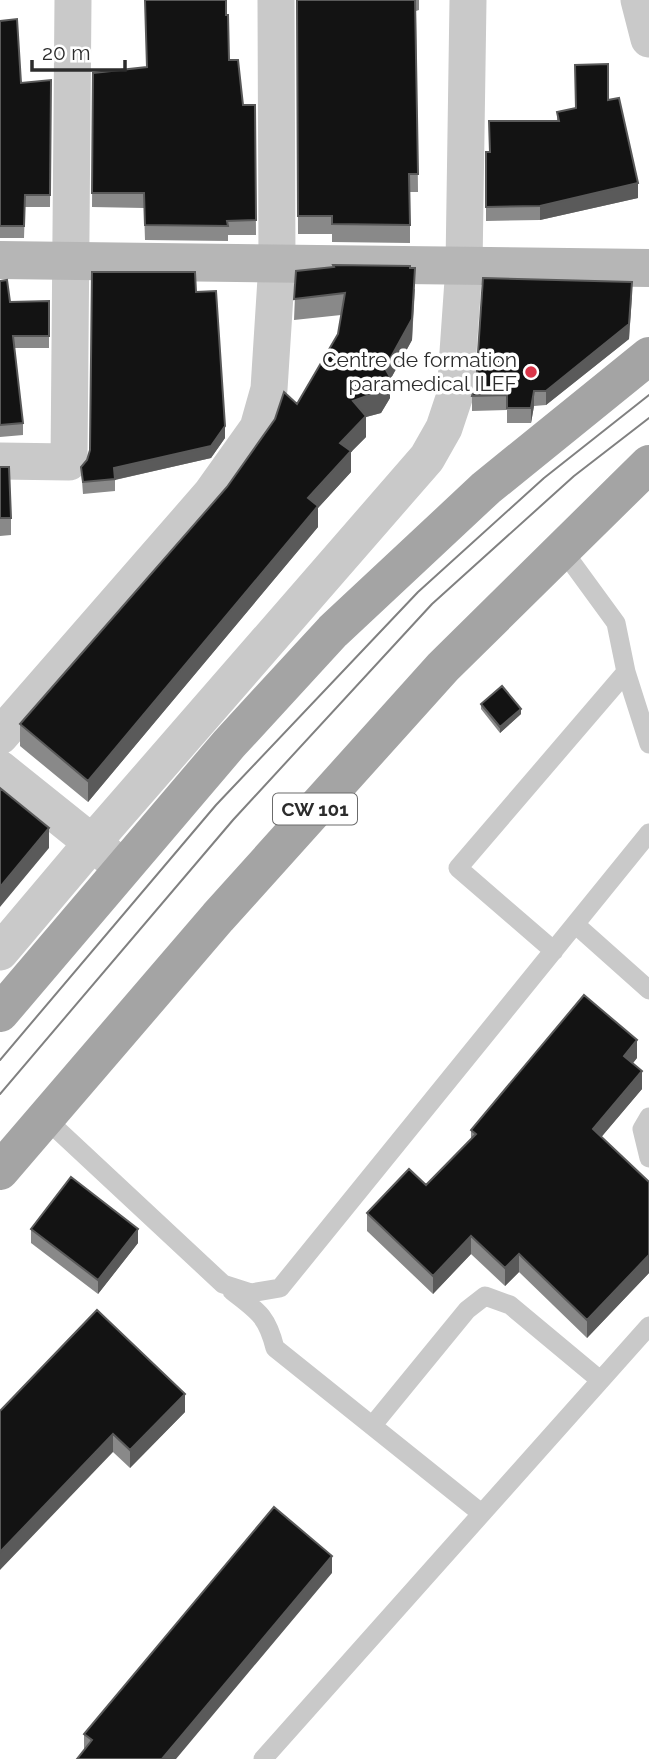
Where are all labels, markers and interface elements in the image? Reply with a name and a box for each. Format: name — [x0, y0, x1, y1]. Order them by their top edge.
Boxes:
scale bar — [32, 28, 124, 72]
text: 20 m — [42, 40, 90, 65]
place label: Centre de formation paramedical ILEF — [322, 347, 517, 396]
marker: Centre de formation paramedical ILEF — [523, 364, 539, 380]
road number: CW 101 — [273, 794, 357, 824]

